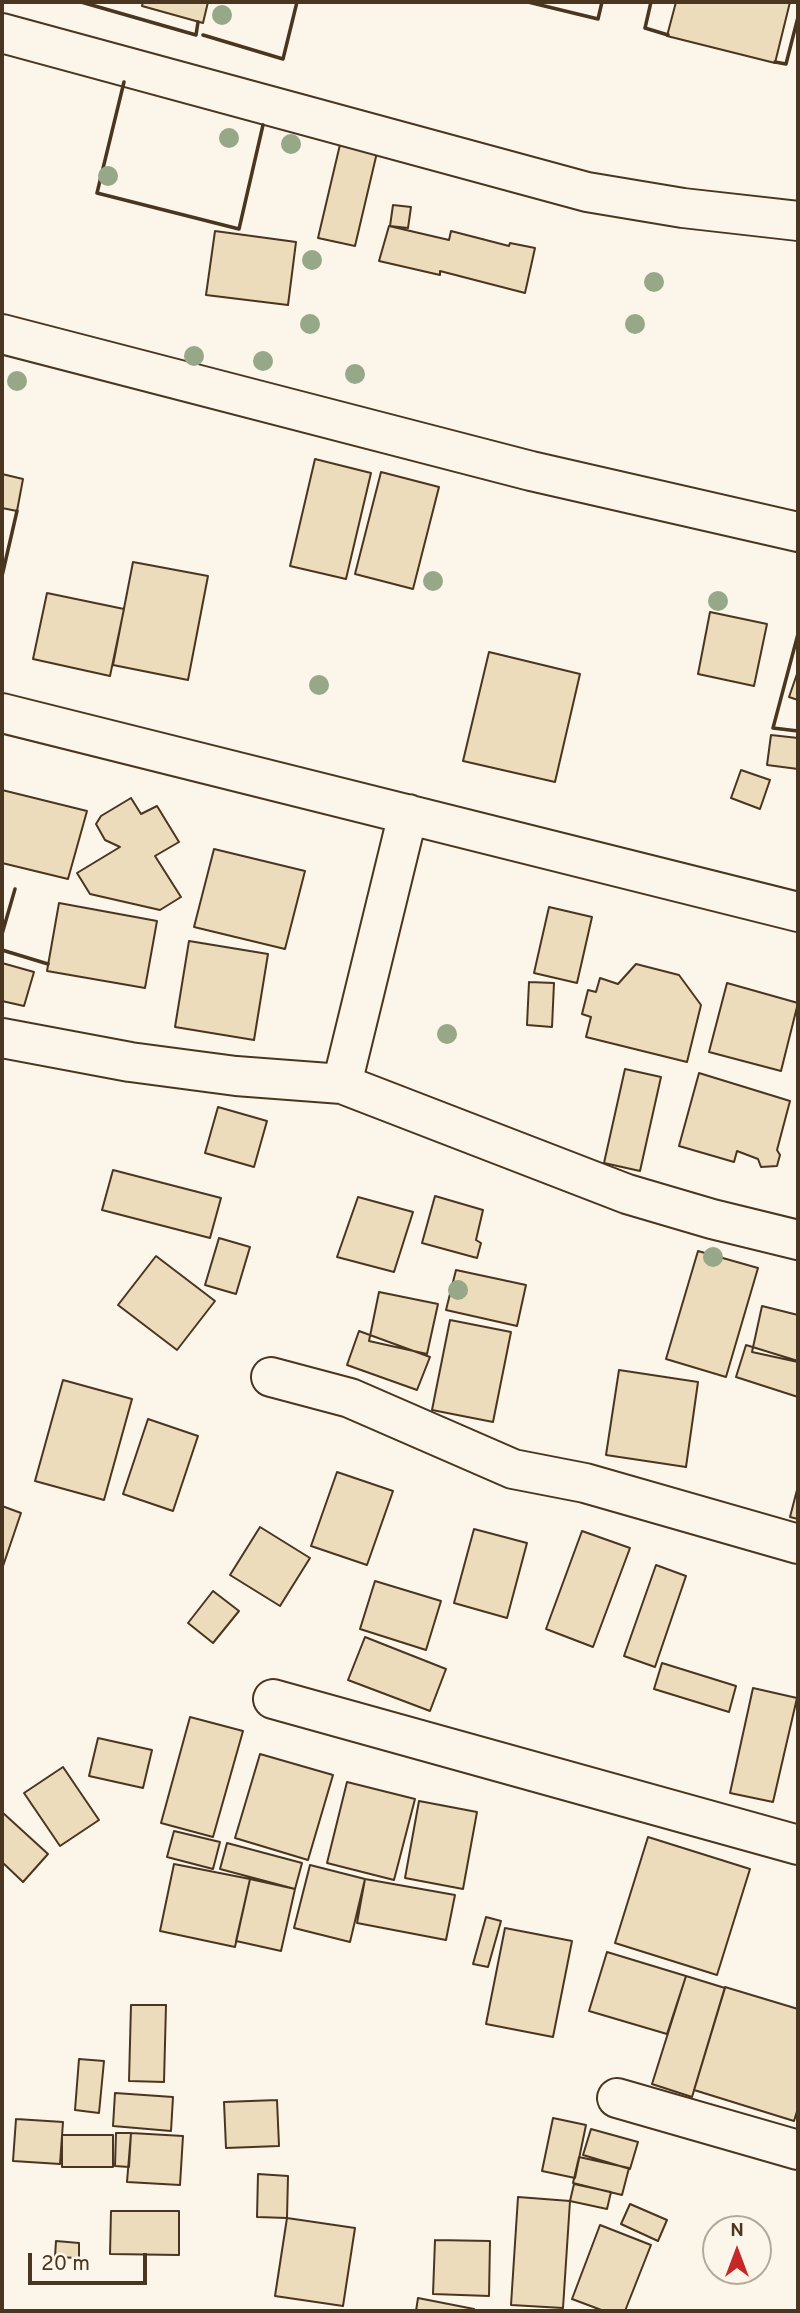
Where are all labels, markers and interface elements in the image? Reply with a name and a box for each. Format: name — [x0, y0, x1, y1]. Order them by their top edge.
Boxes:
north arrow — [702, 2215, 772, 2285]
text: N — [730, 2219, 744, 2243]
scale bar — [32, 2240, 150, 2284]
text: 20 m — [41, 2251, 90, 2278]

